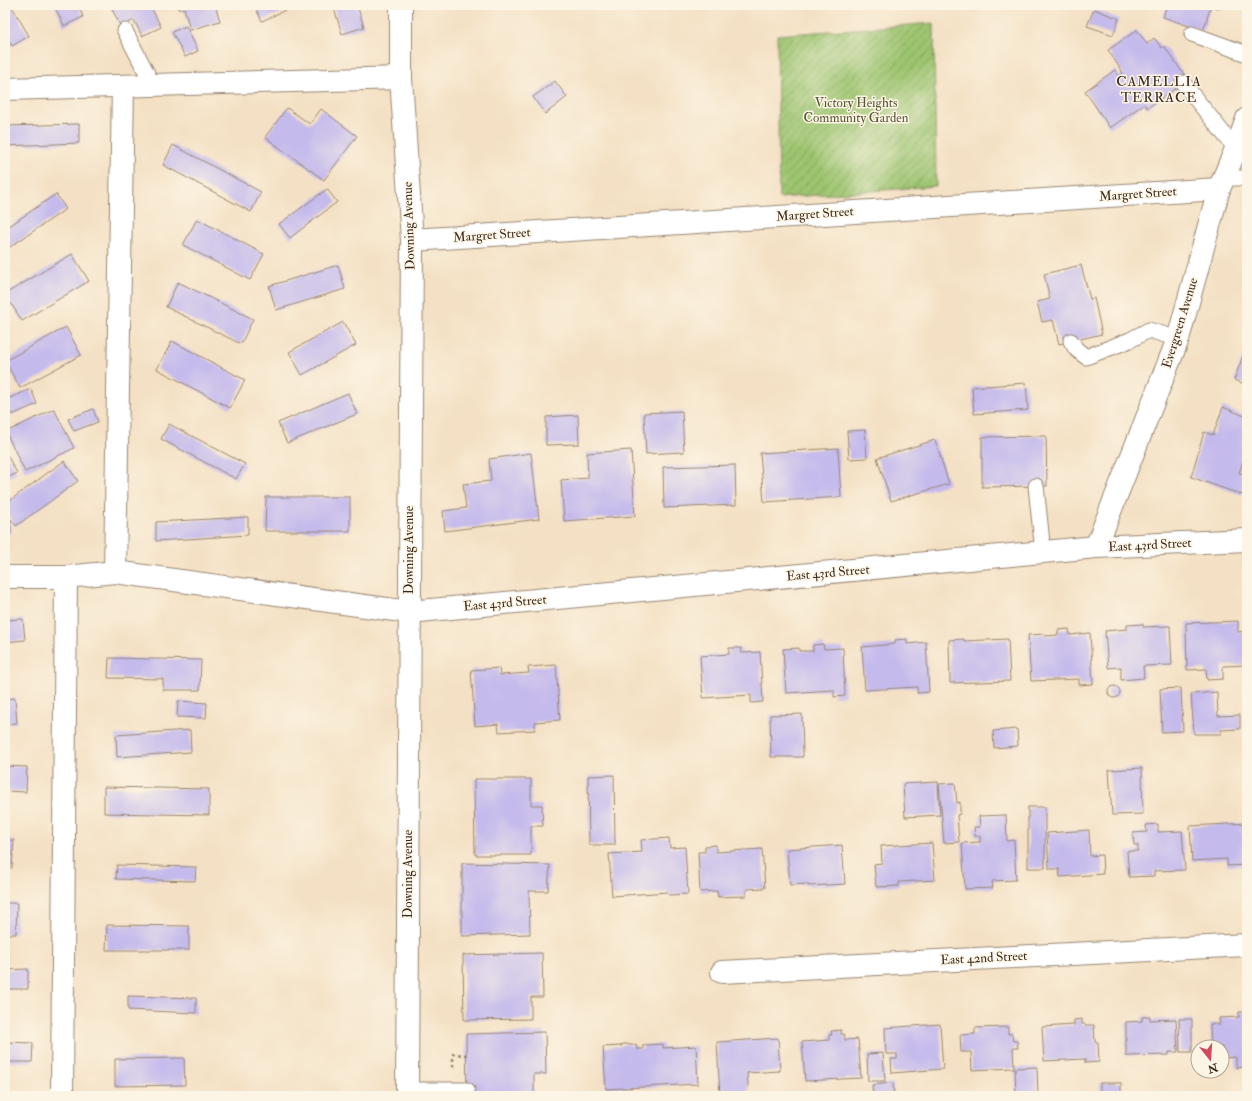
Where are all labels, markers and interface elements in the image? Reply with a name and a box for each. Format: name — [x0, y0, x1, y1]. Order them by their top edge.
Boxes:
district label: CAMELLIA TERRACE — [1116, 73, 1202, 106]
park label: Victory Heights Community Garden — [804, 95, 909, 127]
street label: Downing Avenue — [399, 181, 419, 270]
street label: Margret Street — [1099, 183, 1177, 205]
street label: Margret Street — [776, 203, 854, 225]
street label: Margret Street — [453, 224, 531, 246]
street label: Evergreen Avenue — [1159, 275, 1202, 370]
street label: Downing Avenue — [401, 505, 417, 594]
street label: East 43rd Street — [1108, 535, 1192, 555]
street label: East 43rd Street — [786, 561, 870, 585]
street label: East 43rd Street — [463, 591, 547, 615]
street label: Downing Avenue — [400, 829, 416, 918]
street label: East 42nd Street — [940, 948, 1028, 968]
north arrow — [1190, 1039, 1230, 1079]
text: N — [1205, 1060, 1220, 1076]

